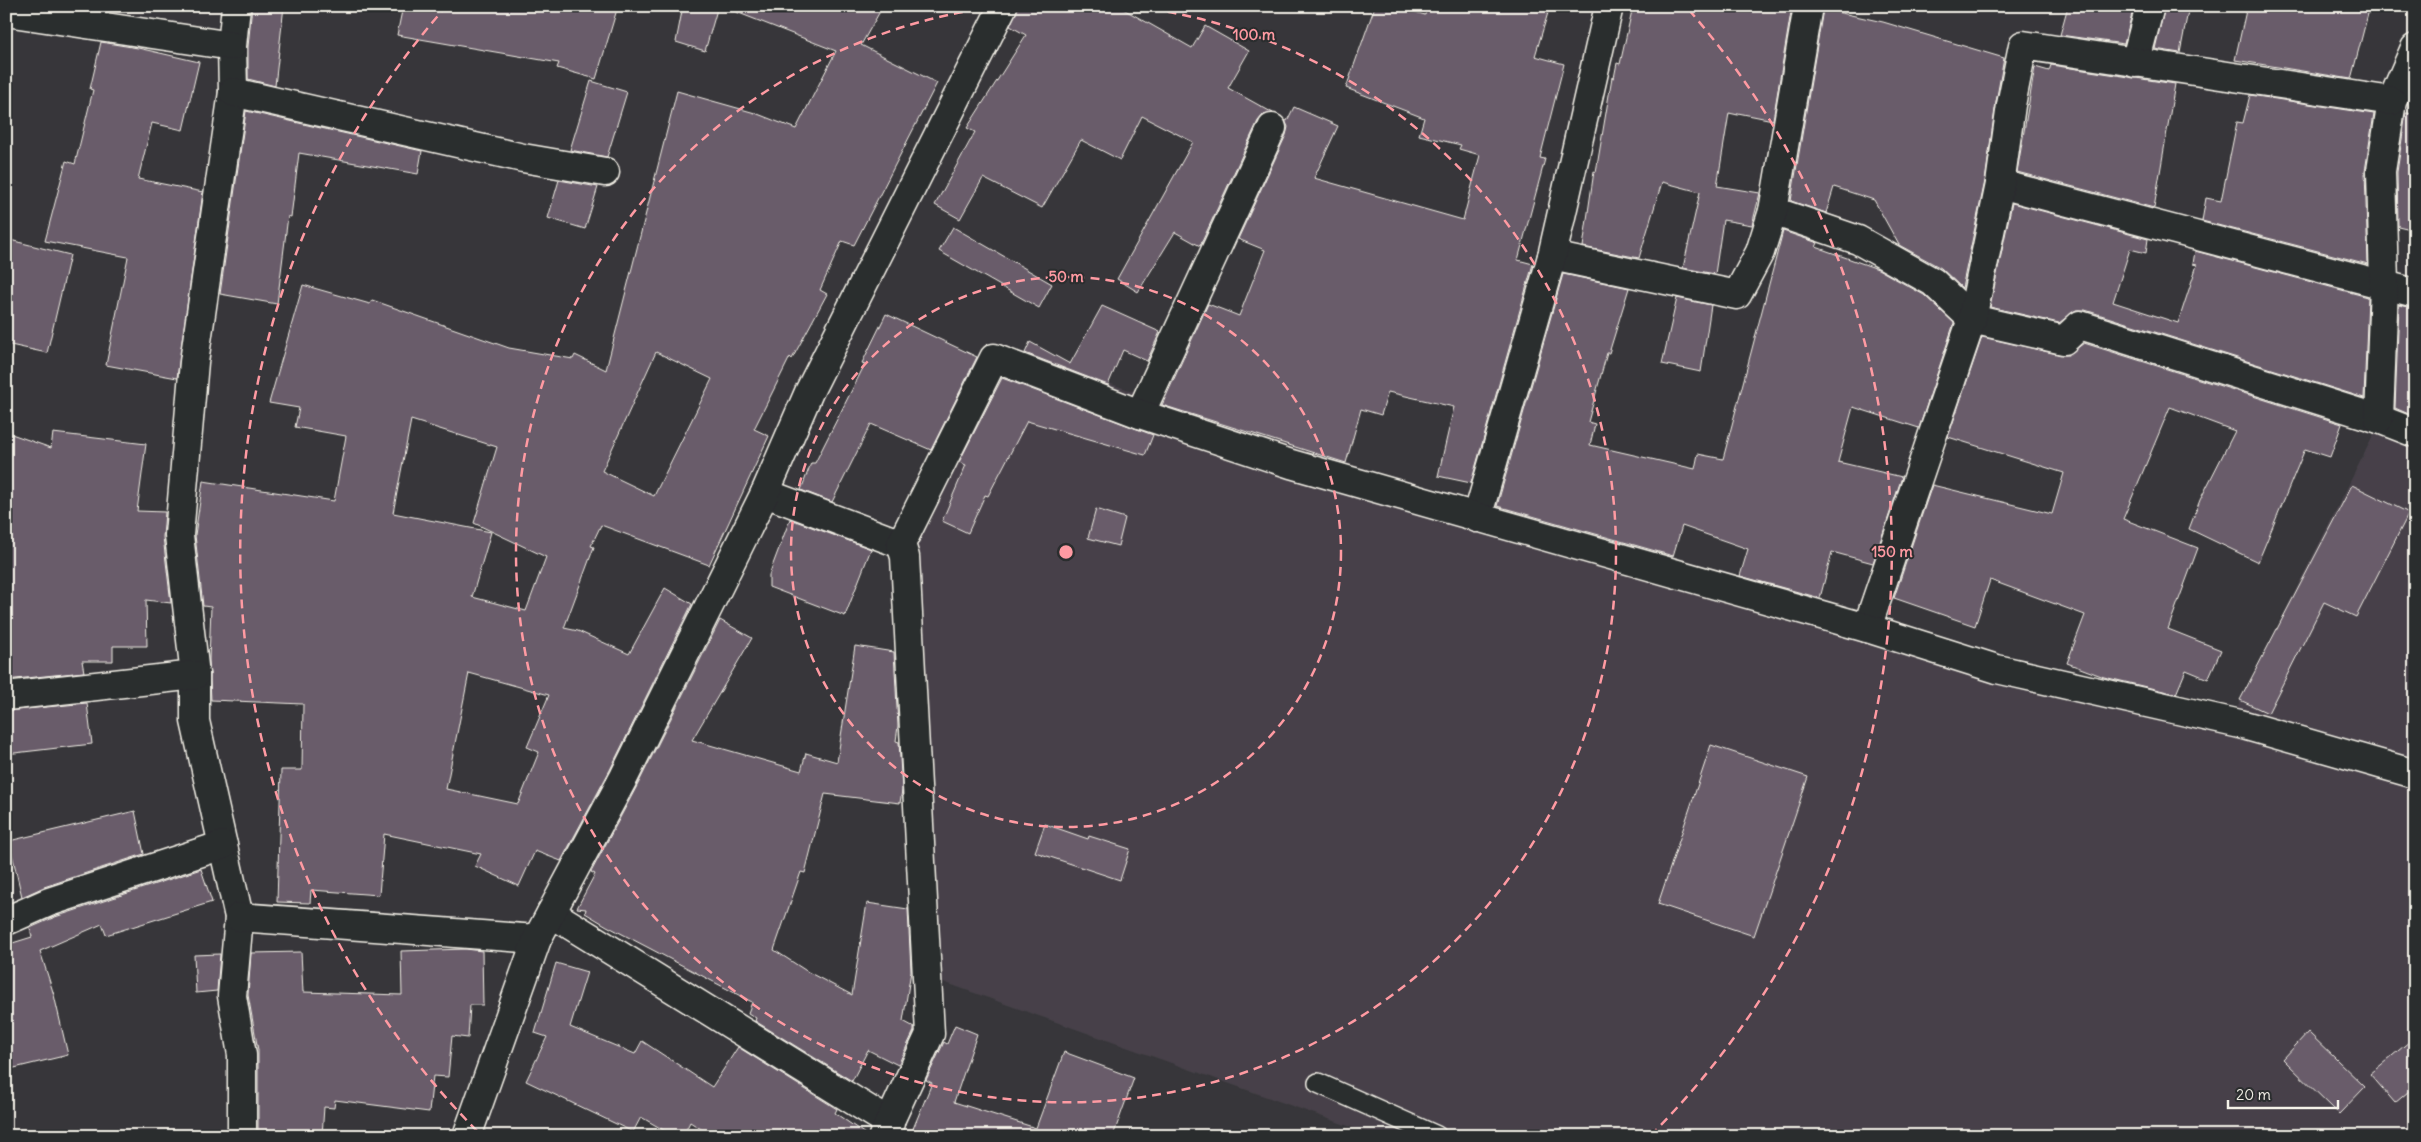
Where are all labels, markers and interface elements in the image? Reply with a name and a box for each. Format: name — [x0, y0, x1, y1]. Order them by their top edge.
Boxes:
text: 100 m — [1233, 25, 1275, 44]
text: 50 m — [1048, 267, 1084, 286]
text: 150 m — [1871, 542, 1913, 561]
centre of rings — [1057, 543, 1075, 561]
scale bar — [2228, 1077, 2338, 1109]
text: 20 m — [2236, 1085, 2271, 1104]

